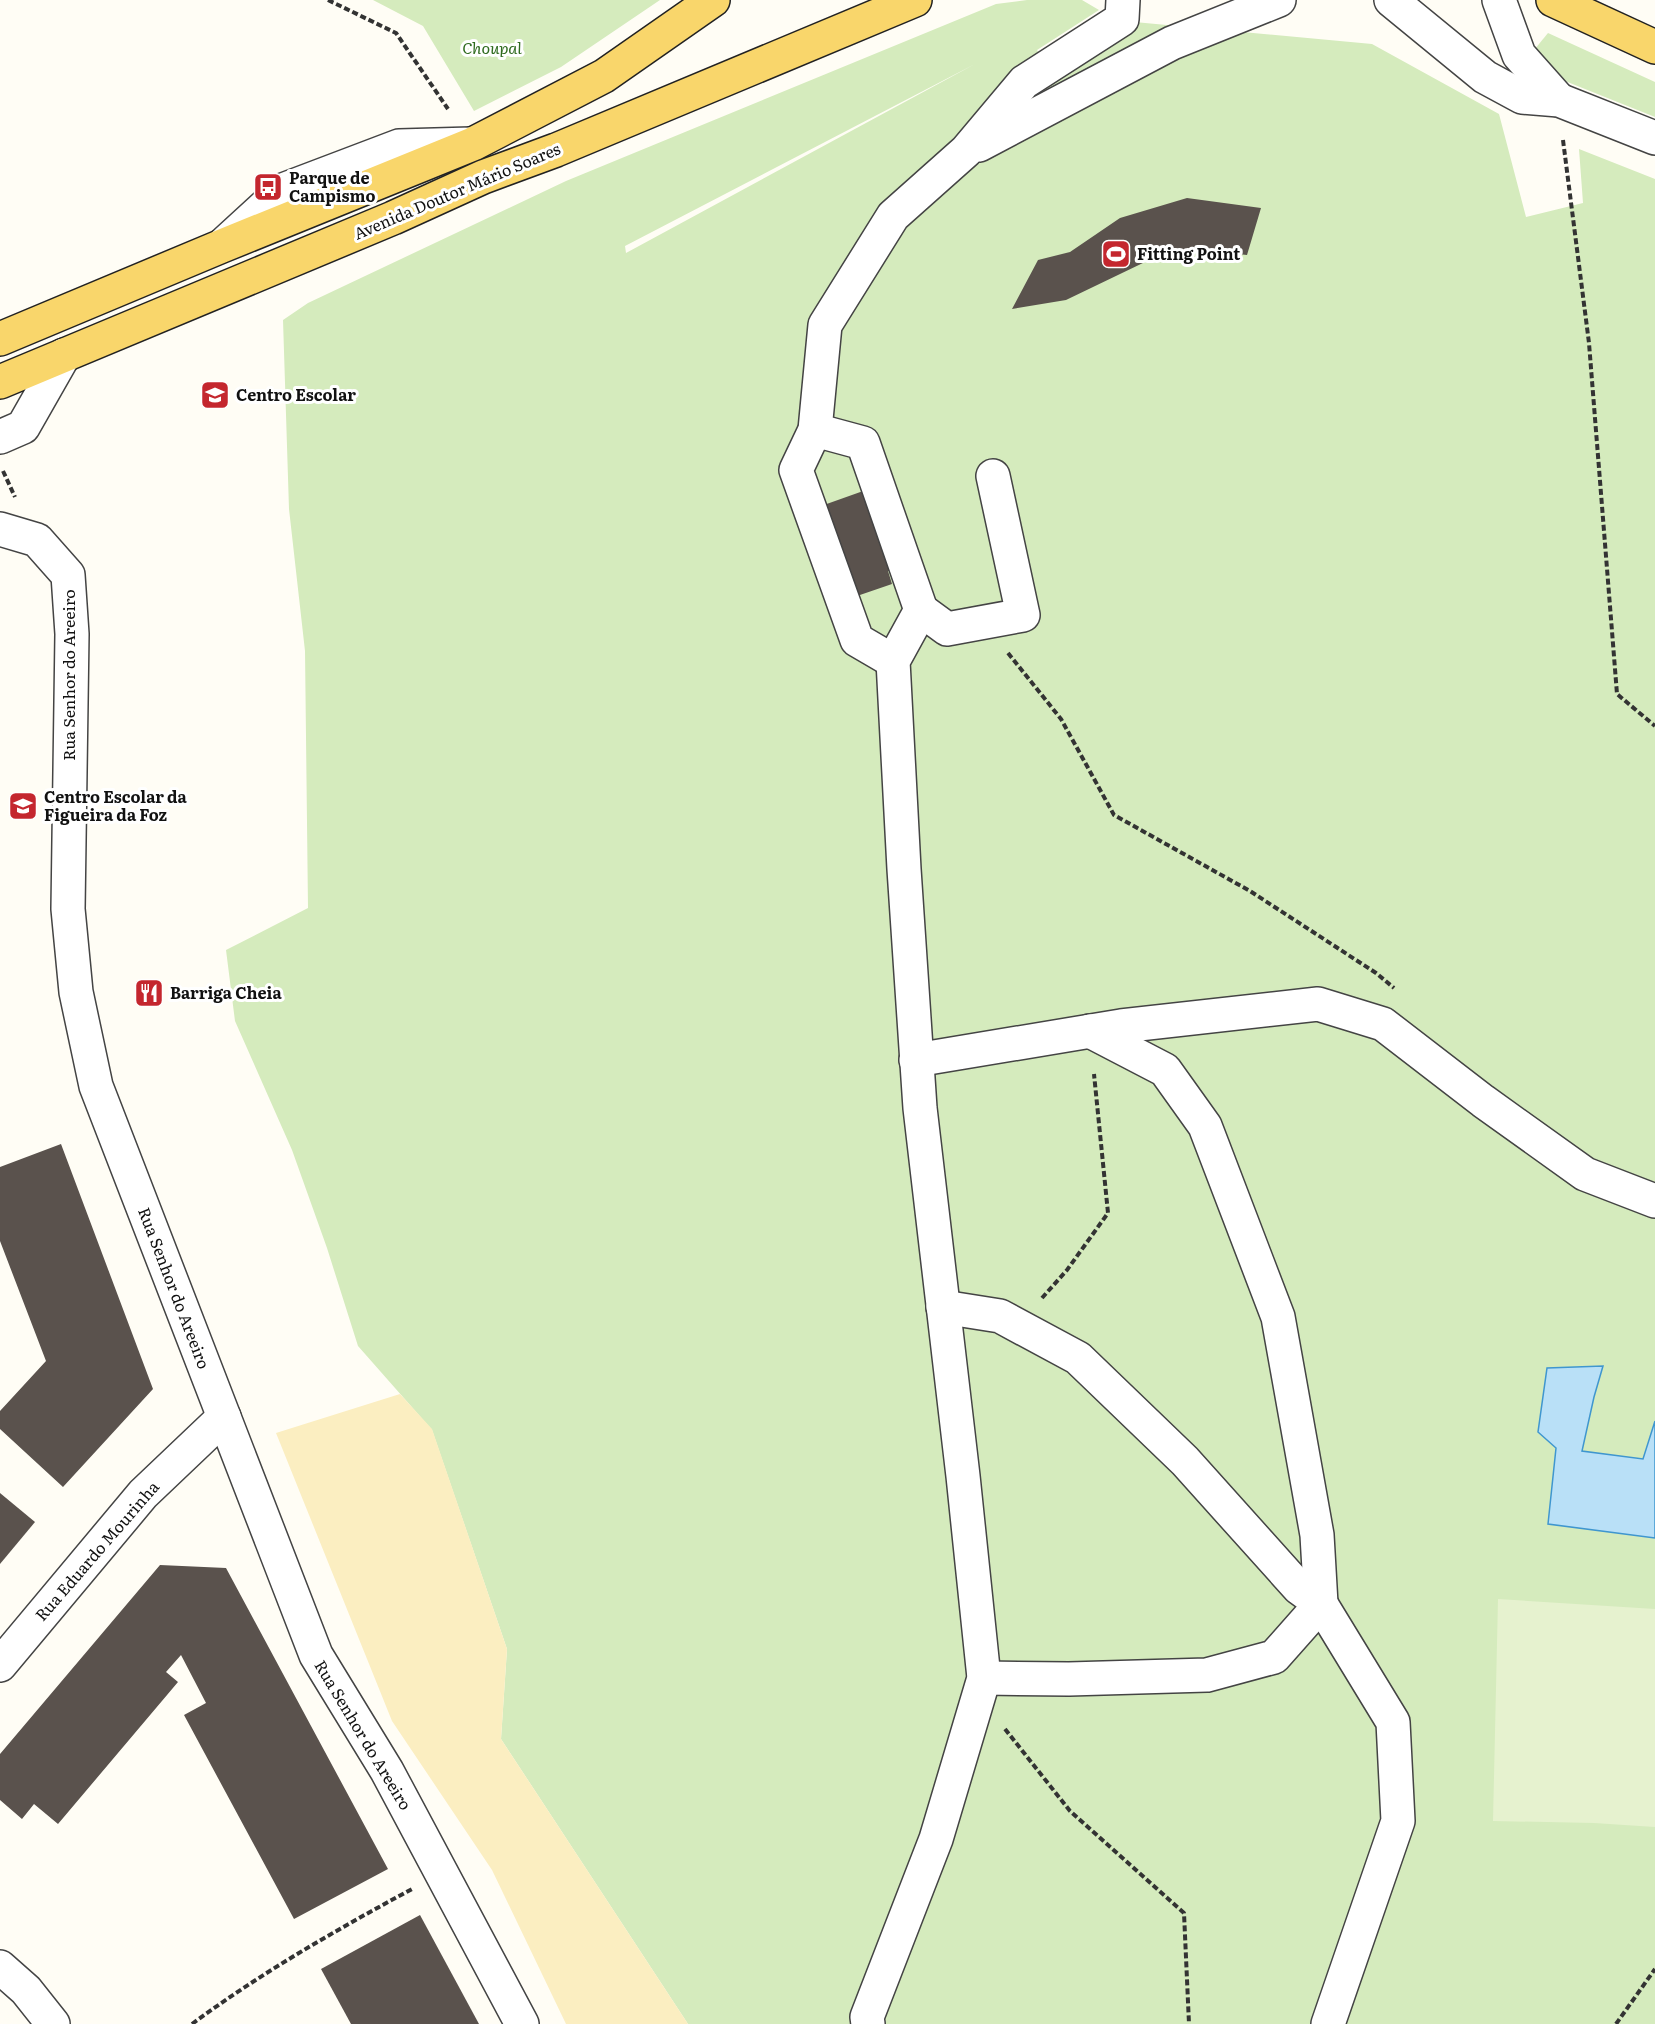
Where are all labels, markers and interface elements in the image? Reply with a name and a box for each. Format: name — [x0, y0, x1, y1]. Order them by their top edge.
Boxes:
park label: Choupal — [462, 35, 522, 59]
street label: Avenida Doutor Mário Soares — [350, 136, 564, 245]
place label: Parque de Campismo — [289, 165, 375, 207]
bus stop icon: Parque de Campismo — [252, 171, 284, 203]
sports icon: Fitting Point — [1100, 238, 1132, 270]
place label: Fitting Point — [1137, 241, 1240, 265]
school or university icon: Centro Escolar — [199, 379, 231, 411]
place label: Centro Escolar — [236, 382, 356, 406]
street label: Rua Senhor do Areeiro — [56, 589, 80, 761]
place label: Centro Escolar da Figueira da Foz — [44, 784, 188, 826]
school or university icon: Centro Escolar da Figueira da Foz — [7, 790, 39, 822]
restaurant icon: Barriga Cheia — [133, 977, 165, 1009]
place label: Barriga Cheia — [170, 980, 282, 1004]
street label: Rua Senhor do Areeiro — [133, 1203, 217, 1372]
street label: Rua Eduardo Mourinha — [29, 1475, 164, 1626]
street label: Rua Senhor do Areeiro — [309, 1655, 418, 1814]

